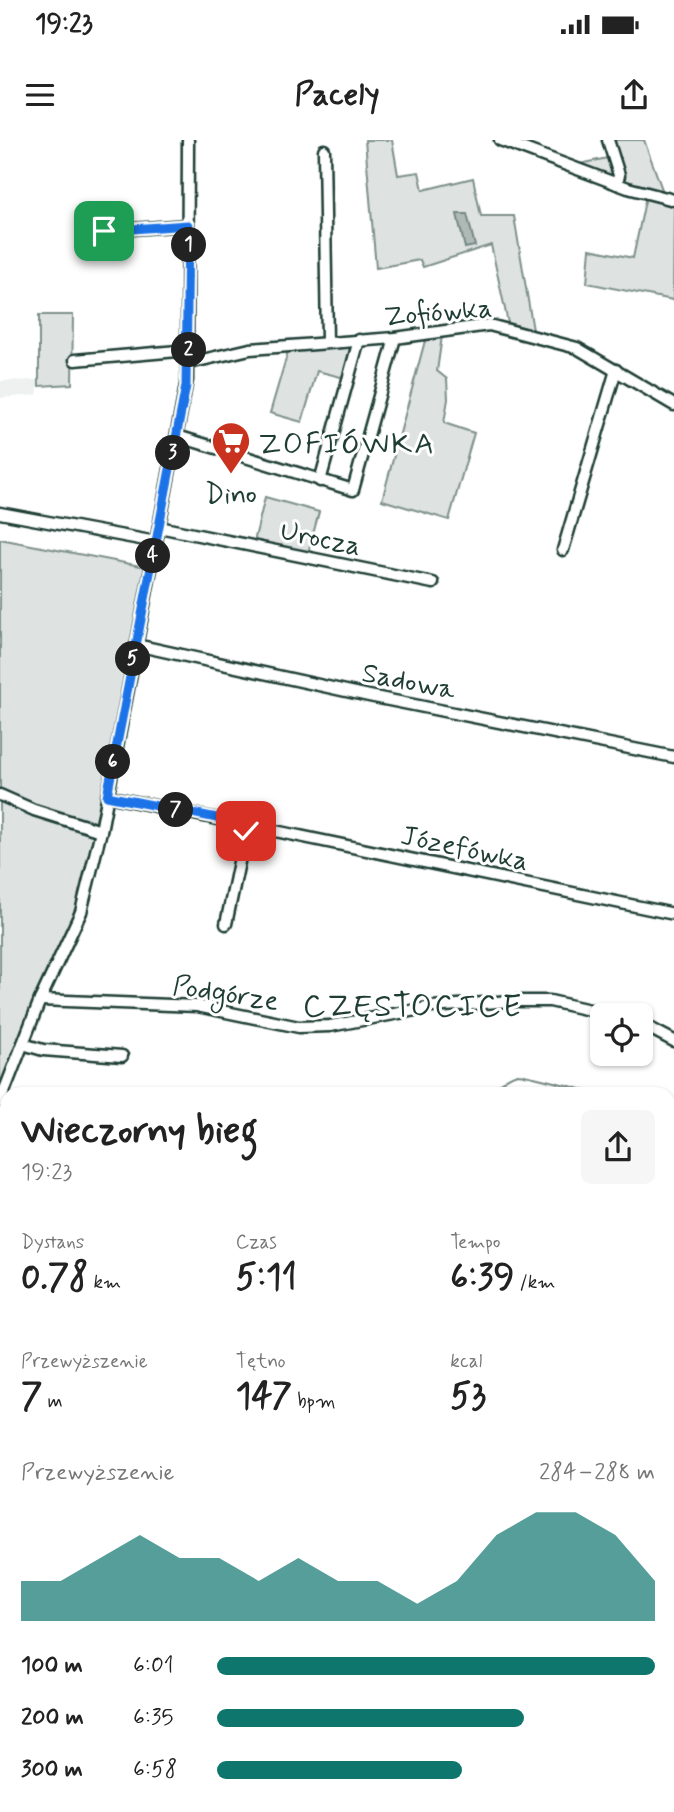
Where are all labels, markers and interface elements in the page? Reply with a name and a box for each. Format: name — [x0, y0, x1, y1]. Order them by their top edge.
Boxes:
text: 19:23 — [35, 8, 93, 42]
text: Pacely — [294, 74, 380, 116]
icon: menu — [21, 76, 59, 114]
icon: share — [615, 76, 653, 114]
pin — [74, 201, 134, 261]
icon: arrive — [85, 212, 123, 250]
pin: 1 — [172, 228, 206, 262]
text: 1 — [184, 232, 193, 257]
street label: Zofiówka — [383, 290, 494, 337]
pin: 2 — [172, 332, 206, 368]
text: 2 — [184, 337, 193, 362]
supermarket icon: Dino — [210, 420, 252, 475]
district label: ZOFIÓWKA — [258, 425, 436, 464]
pin: 3 — [156, 436, 190, 470]
text: 3 — [168, 440, 177, 465]
place label: Dino — [205, 477, 257, 514]
street label: Urocza — [277, 513, 364, 566]
pin: 4 — [136, 538, 170, 574]
text: 4 — [147, 543, 158, 568]
pin: 5 — [116, 642, 150, 676]
text: 5 — [127, 646, 138, 671]
street label: Sadowa — [359, 655, 459, 710]
pin: 6 — [96, 744, 130, 780]
text: 6 — [108, 749, 117, 774]
pin: 7 — [158, 792, 194, 828]
text: 7 — [170, 797, 181, 822]
pin — [216, 801, 276, 861]
icon: check — [227, 812, 265, 850]
street label: Józefówka — [397, 818, 532, 881]
street label: Podgórze — [170, 968, 281, 1023]
district label: CZĘSTOCICE — [303, 986, 523, 1028]
map controls — [590, 1003, 653, 1066]
button: locate — [590, 1003, 653, 1066]
text: Wieczorny bieg — [21, 1107, 258, 1156]
button: share — [581, 1110, 655, 1184]
text: 19:23 — [21, 1158, 72, 1188]
text: Dystans — [21, 1230, 84, 1255]
text: Czas — [236, 1230, 277, 1255]
text: Tempo — [450, 1230, 501, 1255]
text: 0.78 — [21, 1255, 88, 1301]
text: 5:11 — [236, 1255, 297, 1301]
text: 6:39 — [450, 1255, 514, 1301]
text: km — [88, 1270, 121, 1295]
text: /km — [514, 1270, 555, 1295]
text: Przewyższenie — [21, 1349, 148, 1374]
text: Tętno — [236, 1349, 286, 1374]
text: kcal — [450, 1349, 482, 1374]
text: 7 — [21, 1374, 42, 1420]
text: 147 — [236, 1374, 292, 1420]
text: 53 — [450, 1374, 486, 1420]
text: m — [42, 1389, 63, 1414]
text: bpm — [292, 1389, 335, 1414]
text: Przewyższenie — [21, 1458, 174, 1488]
text: 284–288 m — [539, 1458, 655, 1488]
text: 100 m — [21, 1651, 83, 1681]
text: 6:01 — [133, 1651, 174, 1681]
text: 200 m — [21, 1703, 84, 1733]
text: 6:35 — [133, 1703, 174, 1733]
text: 300 m — [21, 1755, 83, 1785]
text: 6:58 — [133, 1755, 177, 1785]

